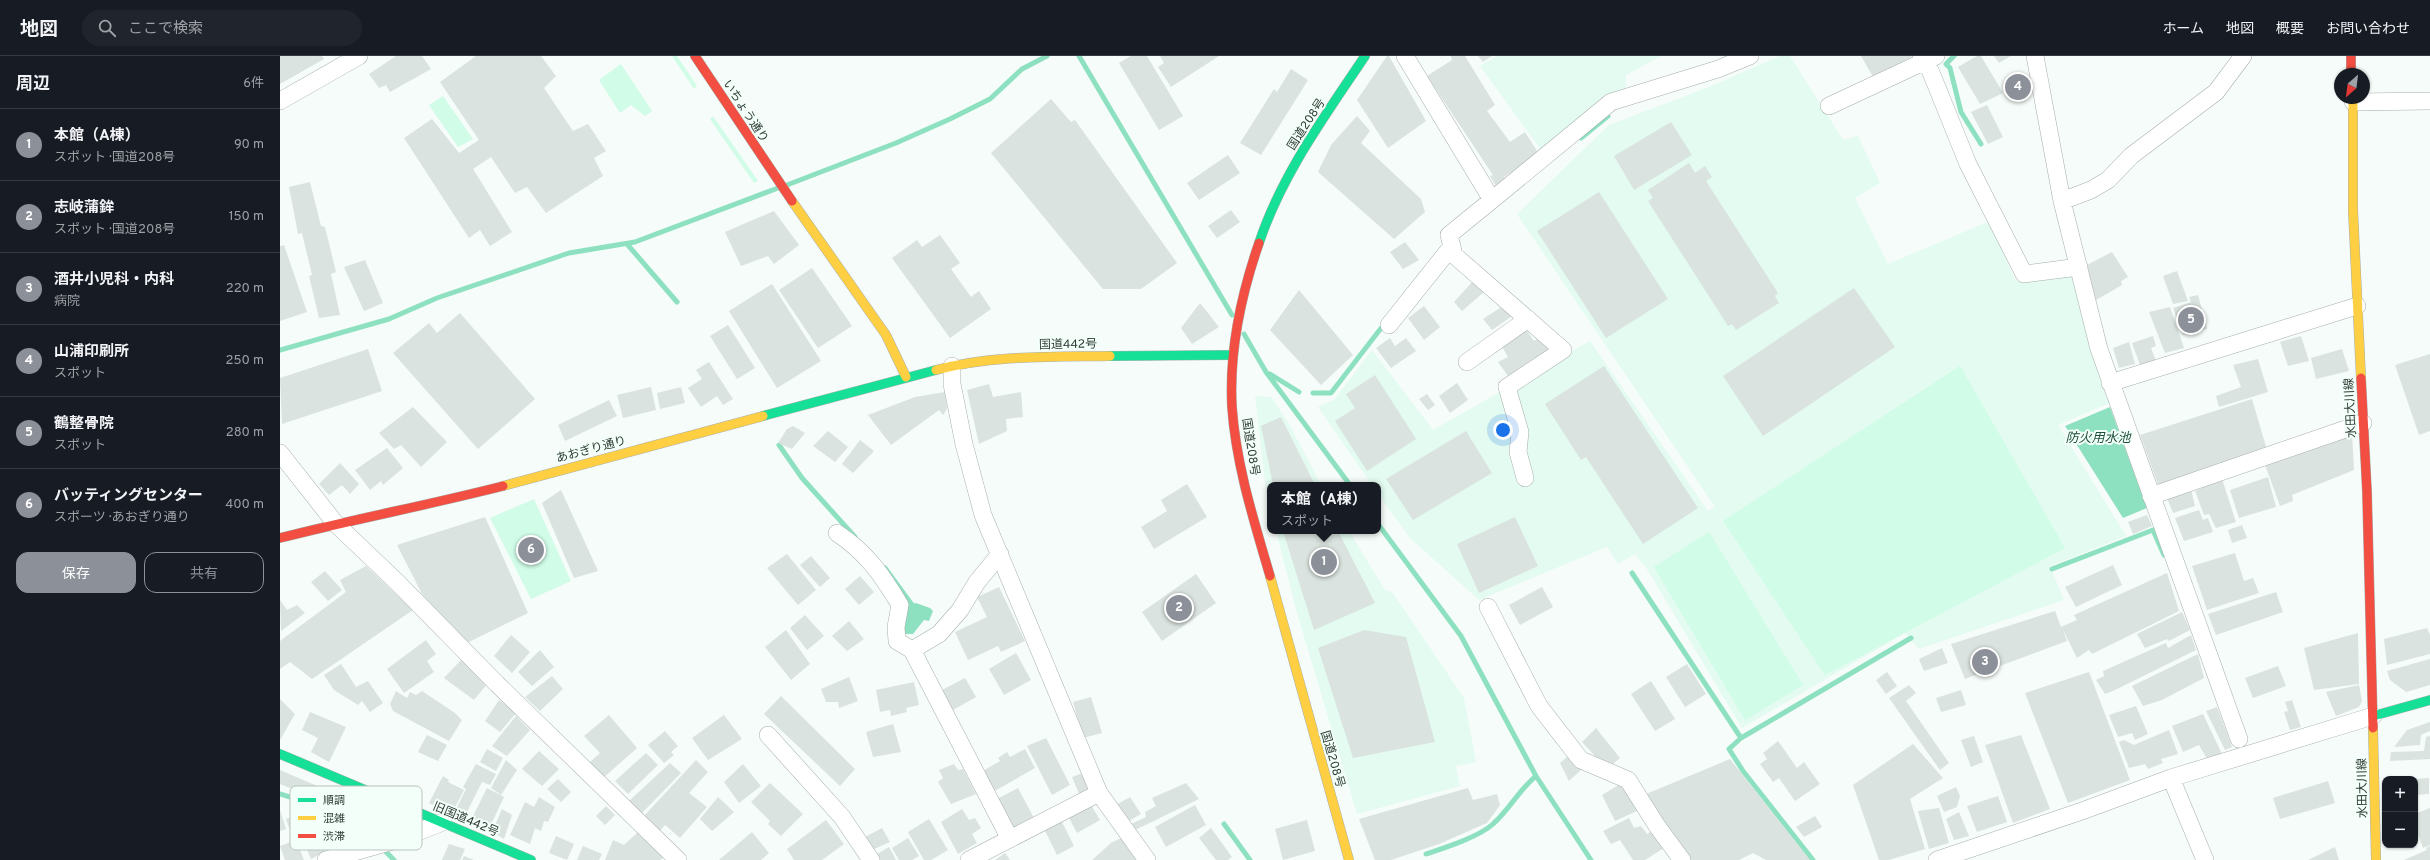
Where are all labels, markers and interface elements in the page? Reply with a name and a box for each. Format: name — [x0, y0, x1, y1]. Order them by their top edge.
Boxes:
search box — [82, 10, 362, 46]
icon: search — [96, 17, 118, 39]
text: 地図 — [20, 18, 58, 42]
text: ここで検索 — [128, 20, 203, 39]
text: ホーム — [2162, 21, 2204, 38]
text: 地図 — [2226, 21, 2254, 38]
text: 概要 — [2276, 21, 2304, 38]
text: お問い合わせ — [2326, 21, 2410, 38]
north arrow — [2334, 68, 2370, 104]
pin: 4 — [2005, 72, 2031, 102]
text: 周辺 — [16, 74, 50, 96]
text: 6件 — [243, 76, 264, 92]
street label: いちょう通り — [719, 77, 771, 146]
street label: 国道208号 — [1284, 96, 1329, 153]
text: 本館（A棟） — [54, 127, 140, 146]
text: 1 — [26, 137, 32, 153]
text: 90 m — [234, 137, 264, 153]
text: スポット · 国道208号 — [54, 150, 175, 166]
text: 志岐蒲鉾 — [54, 199, 114, 218]
text: 2 — [25, 209, 33, 225]
text: 150 m — [229, 209, 264, 225]
text: スポット · 国道208号 — [54, 222, 175, 238]
text: 酒井小児科・内科 — [54, 271, 174, 290]
text: 3 — [25, 281, 33, 297]
text: 220 m — [226, 281, 264, 297]
text: 病院 — [54, 294, 80, 310]
pin: 5 — [2178, 305, 2204, 335]
street label: 国道442号 — [1039, 336, 1097, 354]
text: 山浦印刷所 — [54, 343, 129, 362]
text: 4 — [25, 353, 33, 369]
text: 250 m — [226, 353, 264, 369]
text: スポット — [54, 366, 106, 382]
street label: 水田大川線 — [2341, 378, 2361, 438]
text: 鶴整骨院 — [54, 415, 114, 434]
street label: 国道208号 — [1238, 417, 1262, 477]
your location — [1493, 420, 1513, 440]
text: 5 — [25, 425, 33, 441]
text: 280 m — [226, 425, 264, 441]
water label: 防火用水池 — [2065, 431, 2132, 447]
street label: あおぎり通り — [554, 433, 628, 467]
text: スポット — [54, 438, 106, 454]
popup — [1267, 482, 1381, 534]
text: バッティングセンター — [54, 487, 203, 506]
text: 本館（A棟） — [1281, 491, 1367, 510]
text: 6 — [25, 497, 33, 513]
text: 400 m — [225, 497, 264, 513]
text: スポーツ · あおぎり通り — [54, 510, 190, 526]
text: スポット — [1281, 514, 1333, 530]
pin: 6 — [518, 535, 544, 565]
pin: 1 — [1311, 547, 1337, 577]
button: 保存 — [16, 552, 136, 593]
button: 共有 — [144, 552, 264, 593]
pin: 2 — [1166, 593, 1192, 623]
pin: 3 — [1972, 647, 1998, 677]
street label: 国道208号 — [1316, 729, 1348, 790]
street label: 水田大川線 — [2354, 758, 2372, 818]
map controls — [2382, 776, 2418, 848]
button: + — [2382, 776, 2418, 812]
legend — [290, 786, 422, 850]
text: 順調 — [323, 794, 345, 808]
street label: 旧国道442号 — [430, 799, 501, 841]
text: 混雑 — [323, 812, 345, 826]
button: − — [2382, 812, 2418, 848]
text: 渋滞 — [323, 830, 345, 844]

